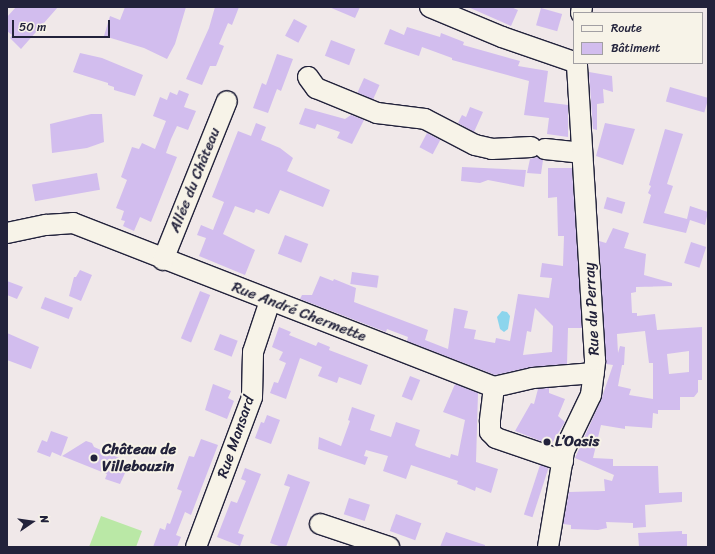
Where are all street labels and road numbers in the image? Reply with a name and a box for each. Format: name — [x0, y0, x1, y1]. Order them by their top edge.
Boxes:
street label: Allée du Château — [166, 125, 224, 235]
street label: Rue du Perray — [581, 262, 603, 356]
street label: Rue André Chermette — [229, 278, 369, 346]
street label: Rue Mansard — [214, 394, 258, 480]

